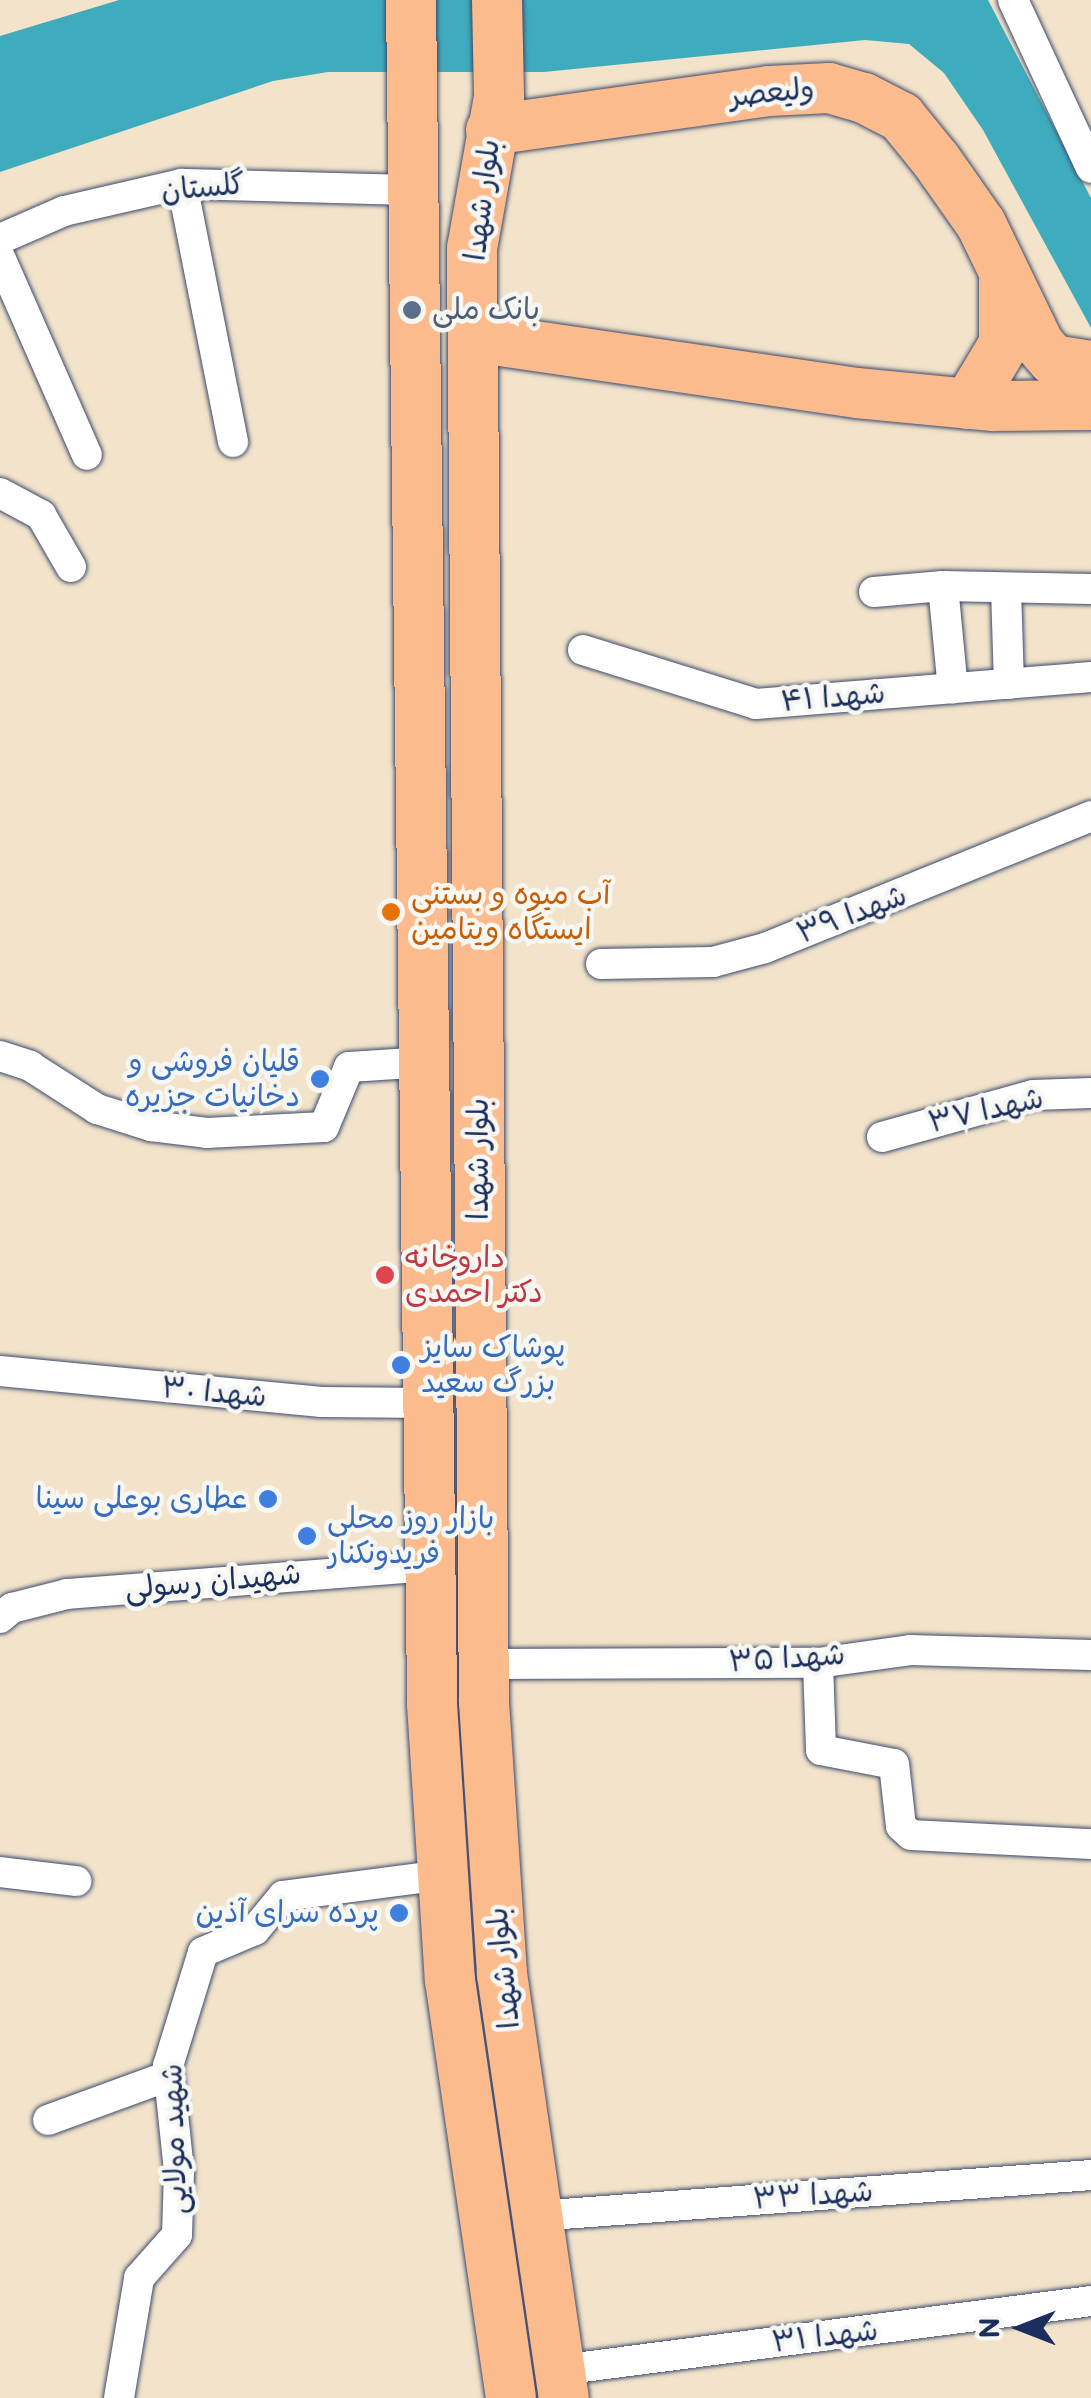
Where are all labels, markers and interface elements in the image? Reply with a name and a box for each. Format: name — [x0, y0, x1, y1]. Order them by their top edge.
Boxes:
street label: ولیعصر — [728, 71, 816, 115]
street label: بلوار شهدا — [458, 137, 508, 263]
street label: گلستان — [160, 166, 246, 210]
place label: بانک ملی — [432, 292, 540, 328]
marker: بانک ملی — [401, 299, 423, 321]
street label: شهدا ۴۱ — [779, 676, 887, 720]
place label: آب میوه و بستنی ایستگاه ویتامین — [411, 877, 610, 948]
street label: شهدا ۳۹ — [792, 878, 912, 952]
marker: آب میوه و بستنی ایستگاه ویتامین — [380, 901, 402, 923]
place label: قلیان فروشی و دخانیات جزیره — [125, 1044, 300, 1114]
marker: قلیان فروشی و دخانیات جزیره — [309, 1068, 331, 1090]
street label: شهدا ۳۷ — [925, 1080, 1047, 1142]
street label: بلوار شهدا — [461, 1098, 497, 1220]
place label: داروخانه دکتر احمدی — [405, 1240, 543, 1310]
marker: داروخانه دکتر احمدی — [374, 1264, 396, 1286]
place label: پوشاک سایز بزرگ سعید — [421, 1330, 565, 1400]
marker: پوشاک سایز بزرگ سعید — [390, 1354, 412, 1376]
street label: شهدا ۳۰ — [160, 1370, 268, 1416]
place label: عطاری بوعلی سینا — [36, 1481, 248, 1517]
marker: عطاری بوعلی سینا — [257, 1488, 279, 1510]
place label: بازار روز محلی فریدونکنار — [327, 1501, 495, 1572]
marker: بازار روز محلی فریدونکنار — [296, 1525, 318, 1547]
street label: شهیدان رسولی — [123, 1556, 303, 1608]
street label: شهدا ۳۵ — [728, 1637, 846, 1681]
place label: پرده سرای آذین — [195, 1895, 379, 1931]
marker: پرده سرای آذین — [388, 1902, 410, 1924]
street label: بلوار شهدا — [480, 1906, 528, 2030]
street label: شهید مولایی — [154, 2063, 196, 2215]
street label: شهدا ۳۳ — [752, 2174, 874, 2218]
north arrow — [971, 2278, 1071, 2378]
street label: شهدا ۳۱ — [770, 2313, 880, 2361]
text: N — [974, 2317, 1007, 2339]

